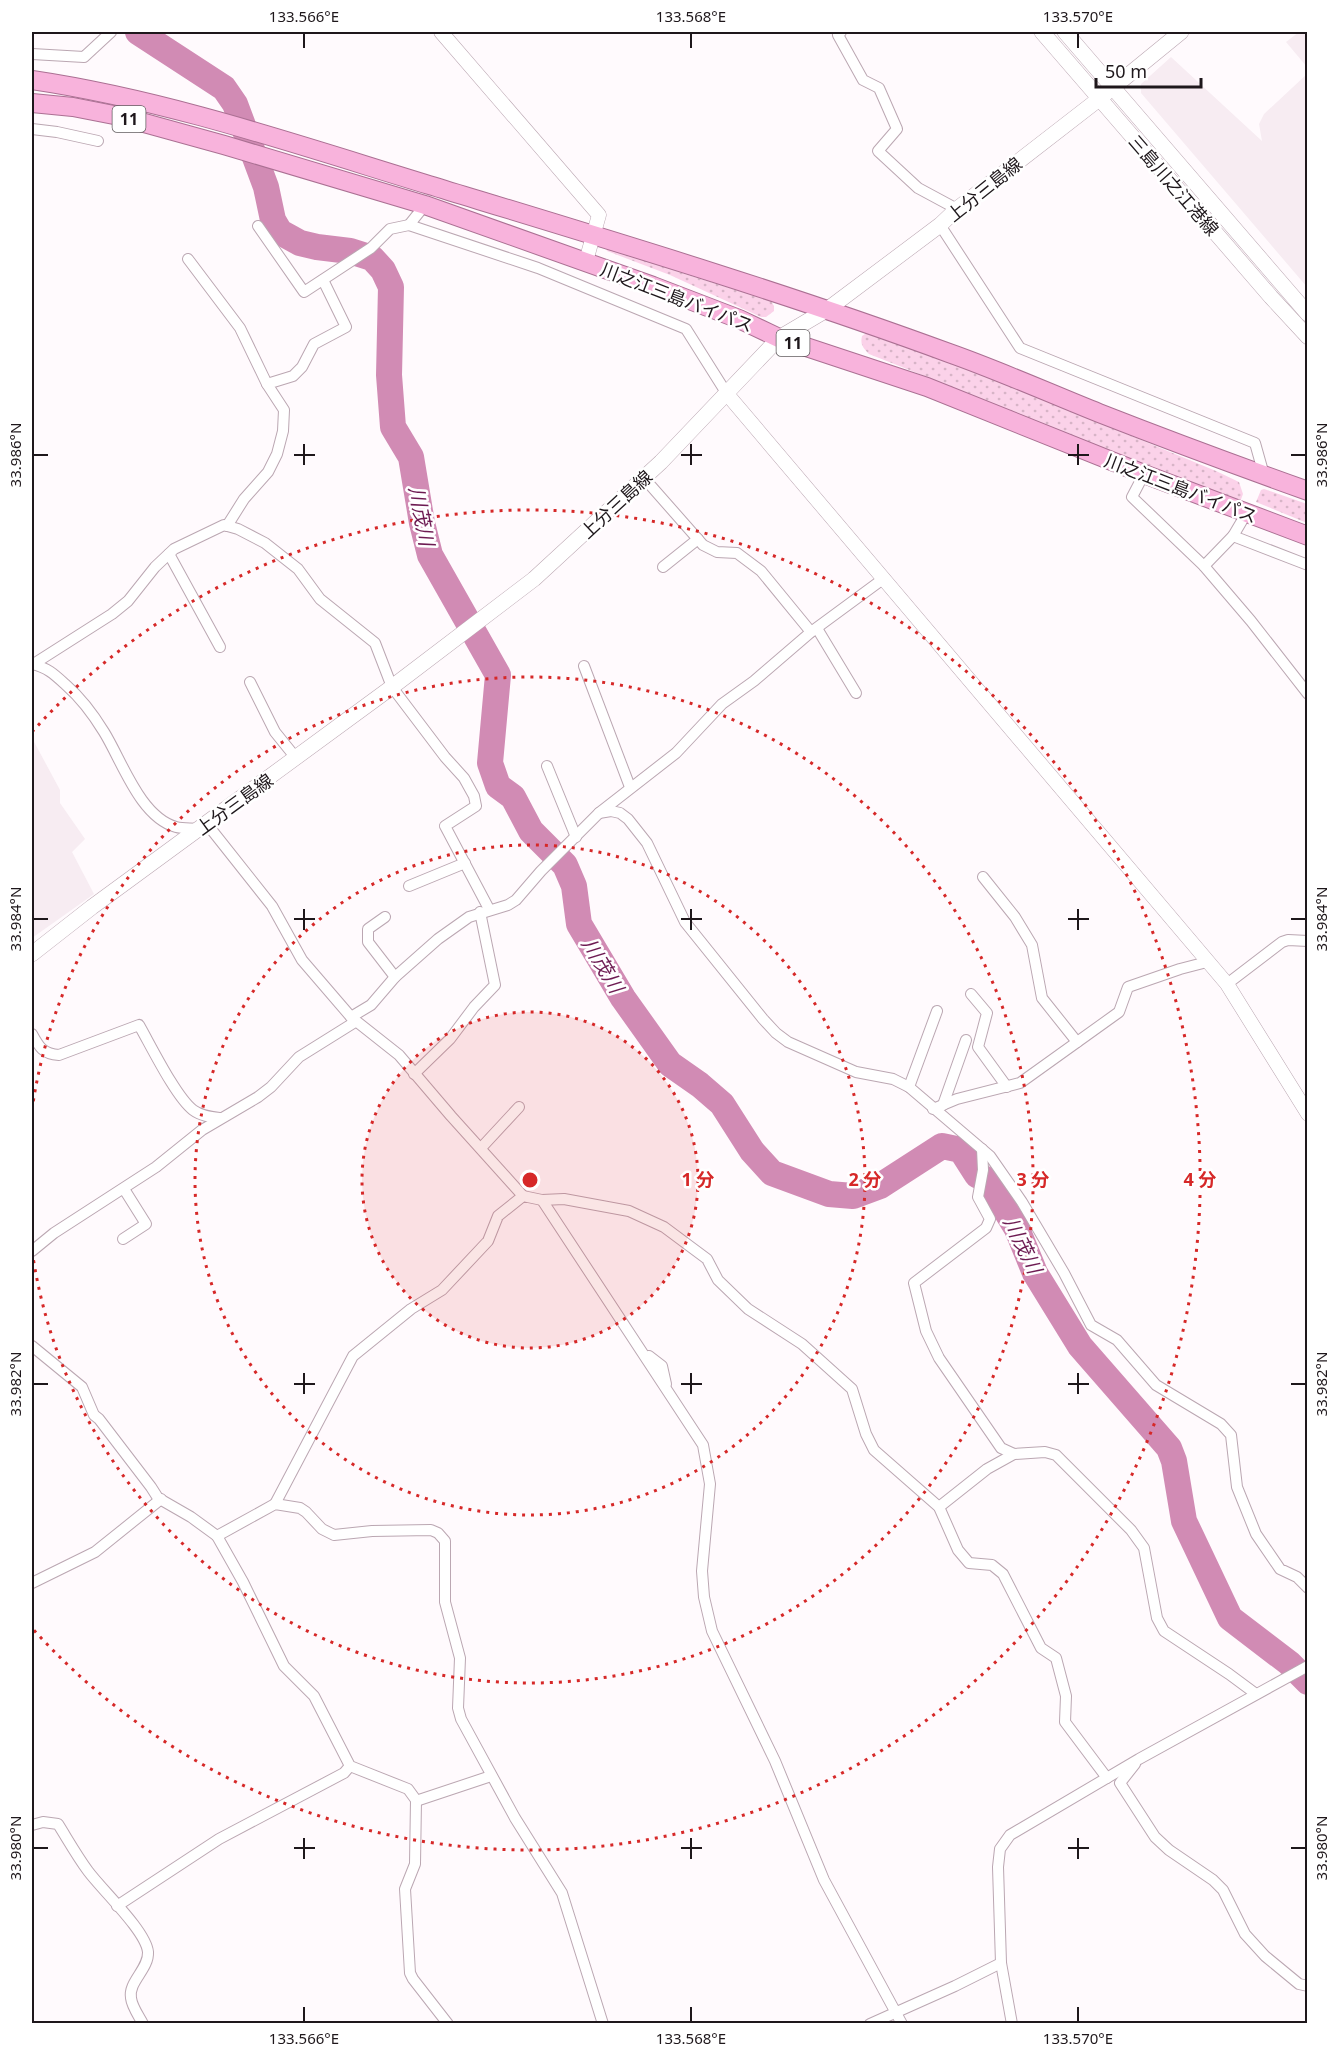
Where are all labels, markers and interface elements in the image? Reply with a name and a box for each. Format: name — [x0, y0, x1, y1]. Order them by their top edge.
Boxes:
text: 133.566°E — [269, 6, 339, 26]
text: 133.568°E — [656, 6, 726, 26]
text: 133.570°E — [1043, 6, 1113, 26]
scale bar — [1096, 51, 1201, 89]
text: 50 m — [1105, 59, 1147, 83]
road number: 11 — [112, 106, 146, 132]
street label: 三島川之江港線 — [1124, 130, 1224, 240]
street label: 上分三島線 — [941, 151, 1027, 227]
street label: 川之江三島バイパス — [597, 257, 757, 337]
road number: 11 — [776, 330, 810, 356]
text: 33.986°N — [5, 423, 25, 487]
text: 33.986°N — [1311, 423, 1331, 487]
street label: 川之江三島バイパス — [1101, 448, 1261, 528]
street label: 上分三島線 — [575, 465, 657, 543]
water label: 川茂川 — [403, 484, 441, 550]
street label: 上分三島線 — [191, 768, 277, 840]
text: 33.984°N — [5, 887, 25, 951]
text: 33.984°N — [1311, 887, 1331, 951]
water label: 川茂川 — [576, 932, 631, 999]
text: 1 分 — [682, 1167, 714, 1191]
text: 2 分 — [849, 1167, 881, 1191]
text: 3 分 — [1017, 1167, 1049, 1191]
text: 4 分 — [1184, 1167, 1216, 1191]
centre of rings — [520, 1170, 540, 1190]
water label: 川茂川 — [998, 1212, 1049, 1280]
text: 33.982°N — [5, 1352, 25, 1416]
text: 33.982°N — [1311, 1352, 1331, 1416]
text: 33.980°N — [5, 1816, 25, 1880]
text: 33.980°N — [1311, 1816, 1331, 1880]
text: 133.566°E — [269, 2028, 339, 2048]
text: 133.568°E — [656, 2028, 726, 2048]
text: 133.570°E — [1043, 2028, 1113, 2048]

